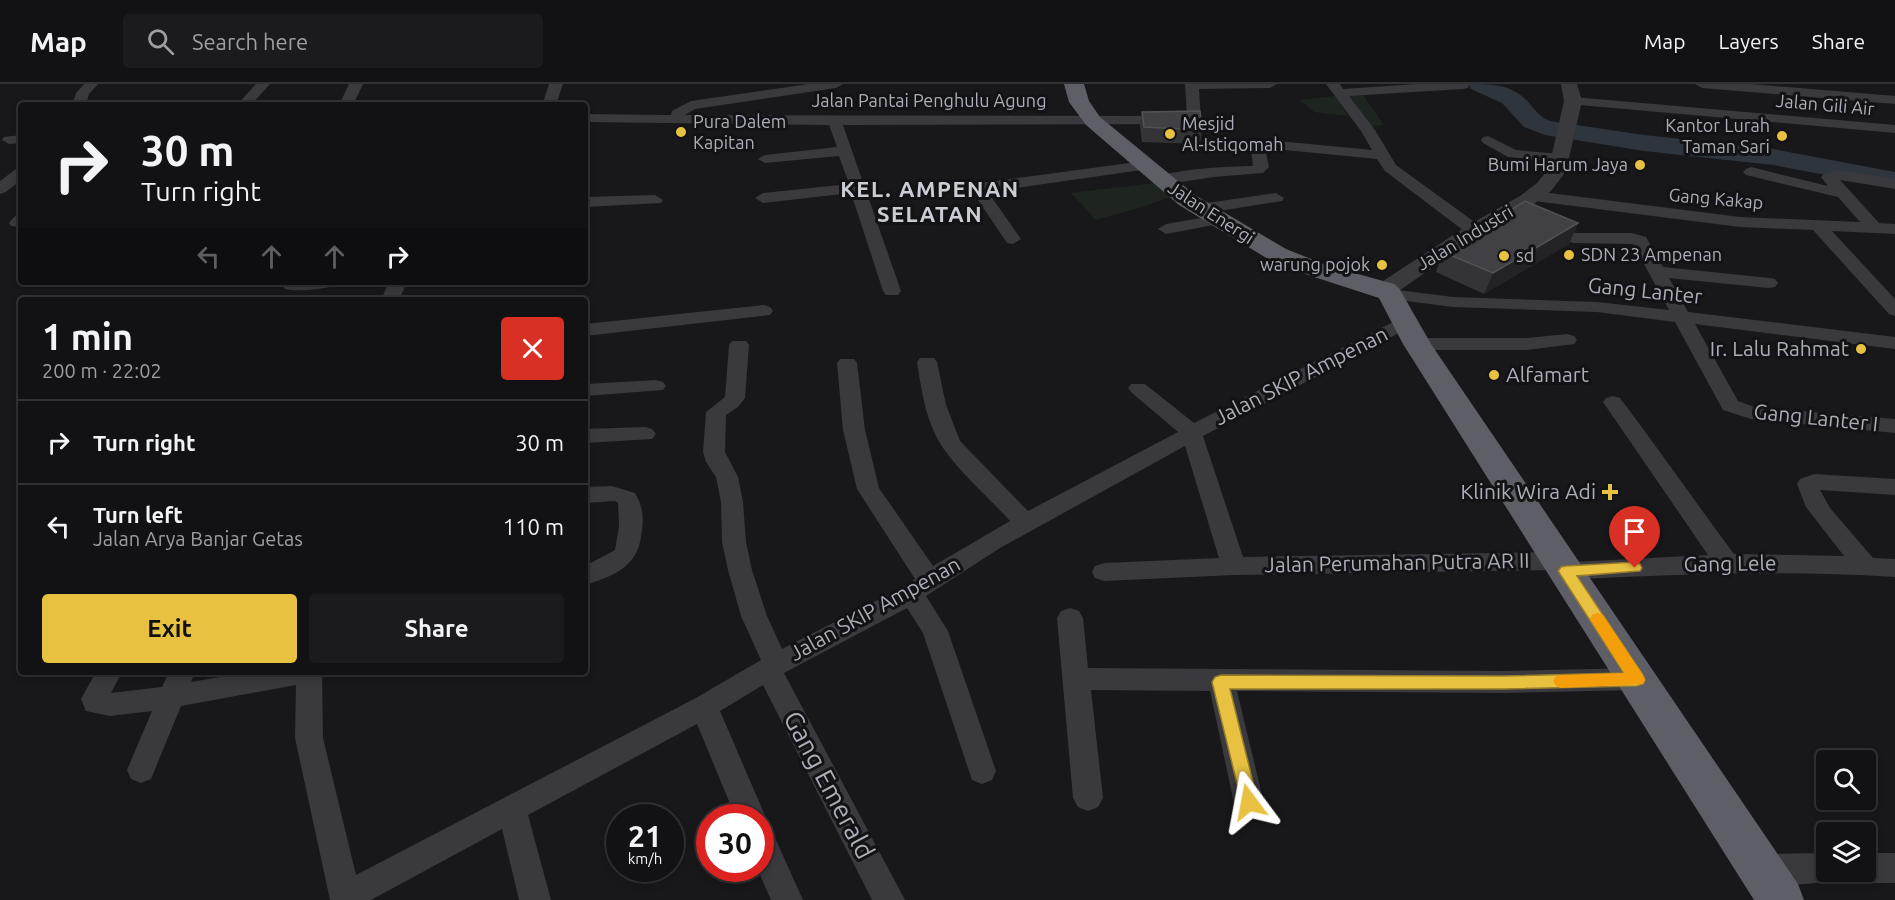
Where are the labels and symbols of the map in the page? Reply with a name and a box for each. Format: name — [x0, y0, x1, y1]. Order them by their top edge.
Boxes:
street label: Jalan Pantai Penghulu Agung — [811, 90, 1047, 110]
street label: Jalan Gili Air — [1775, 90, 1875, 118]
place label: Pura Dalem Kapitan — [693, 111, 786, 152]
place label: Mesjid Al-Istiqomah — [1182, 113, 1284, 154]
place label: Kantor Lurah Taman Sari — [1665, 115, 1770, 156]
marker: Pura Dalem Kapitan — [674, 125, 688, 139]
marker: Mesjid Al-Istiqomah — [1163, 127, 1177, 141]
marker: Kantor Lurah Taman Sari — [1775, 129, 1789, 143]
place label: Bumi Harum Jaya — [1488, 154, 1628, 174]
marker: Bumi Harum Jaya — [1633, 158, 1647, 172]
district label: KEL. AMPENAN SELATAN — [840, 176, 1020, 226]
street label: Jalan Energi — [1165, 177, 1258, 247]
street label: Gang Kakap — [1668, 184, 1764, 212]
street label: Jalan Industri — [1413, 201, 1516, 274]
place label: SDN 23 Ampenan — [1581, 244, 1722, 264]
place label: sd — [1516, 245, 1534, 265]
marker: SDN 23 Ampenan — [1562, 248, 1576, 262]
marker: sd — [1497, 249, 1511, 263]
place label: warung pojok — [1260, 254, 1370, 274]
marker: warung pojok — [1375, 258, 1389, 272]
street label: Gang Lanter — [1587, 272, 1704, 308]
street label: Jalan SKIP Ampenan — [1210, 321, 1391, 429]
place label: Ir. Lalu Rahmat — [1710, 336, 1849, 360]
marker: Ir. Lalu Rahmat — [1854, 342, 1868, 356]
place label: Alfamart — [1506, 362, 1589, 386]
marker: Alfamart — [1487, 368, 1501, 382]
street label: Gang Lanter I — [1753, 399, 1880, 435]
place label: Klinik Wira Adi — [1461, 479, 1596, 503]
marker: Klinik Wira Adi — [1601, 483, 1619, 501]
pin — [1609, 506, 1660, 568]
street label: Jalan Perumahan Putra AR II — [1264, 548, 1530, 576]
street label: Gang Lele — [1683, 550, 1777, 576]
street label: Jalan SKIP Ampenan — [785, 551, 964, 665]
street label: Gang Emerald — [778, 706, 880, 864]
position arrow — [1217, 770, 1281, 834]
speed limit sign: 30 — [696, 804, 774, 882]

